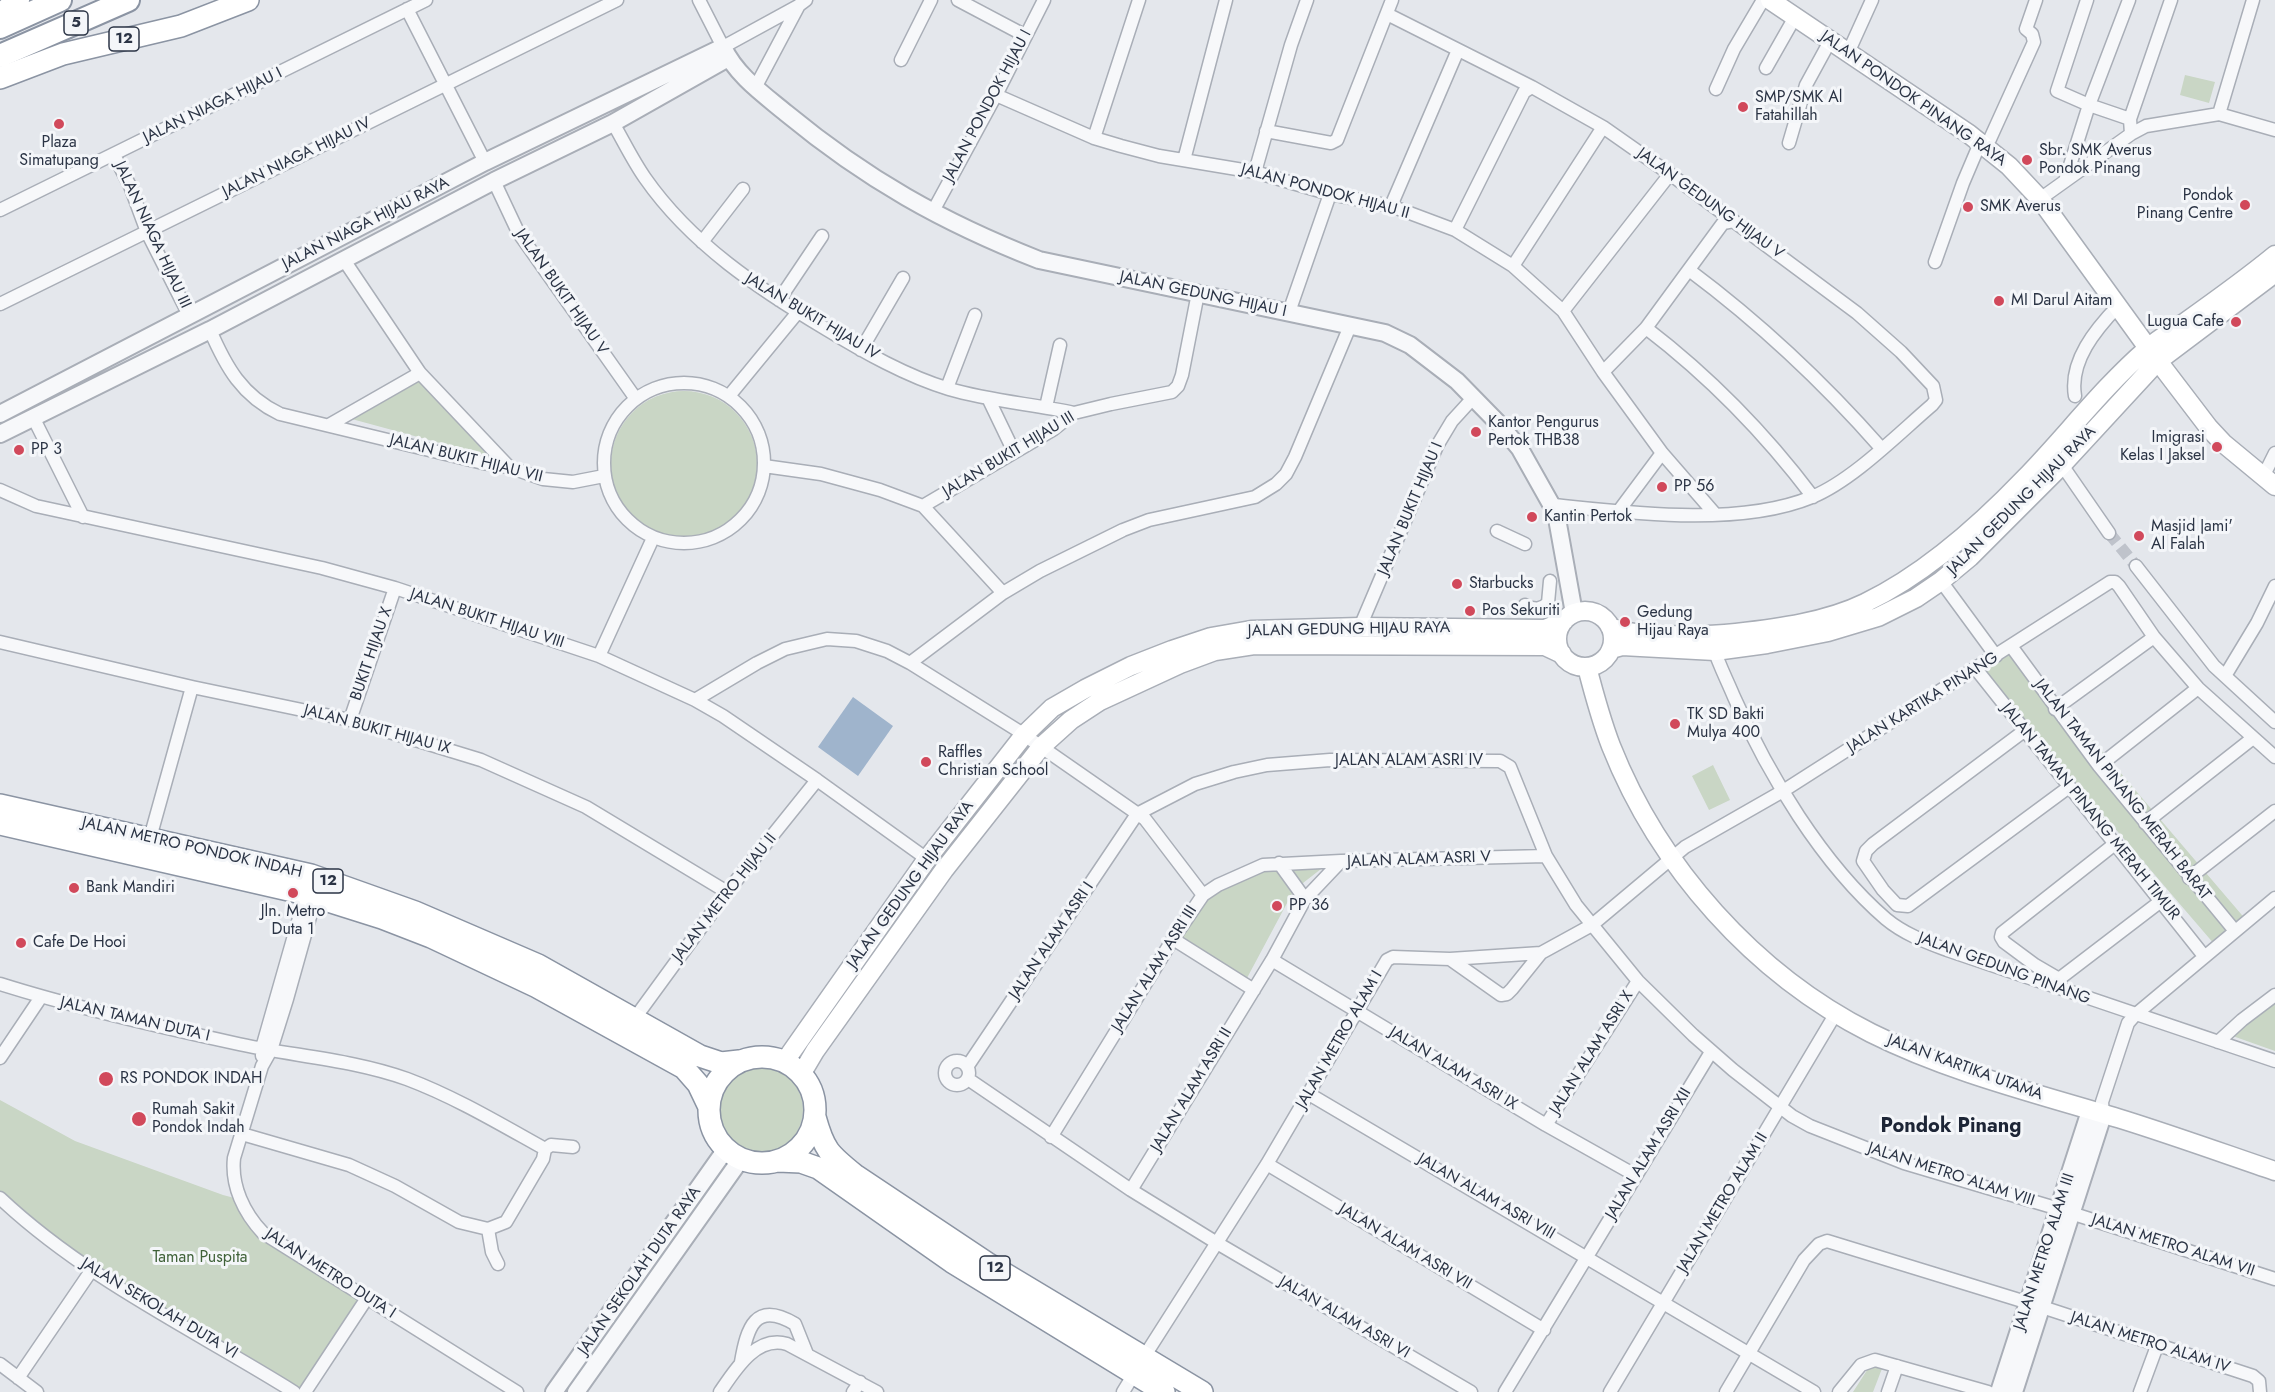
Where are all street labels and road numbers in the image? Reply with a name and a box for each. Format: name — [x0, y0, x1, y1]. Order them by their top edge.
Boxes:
road number: 5 — [64, 11, 88, 35]
road number: 12 — [109, 27, 139, 51]
street label: JALAN PONDOK HIJAU I — [940, 27, 1036, 185]
street label: JALAN PONDOK PINANG RAYA — [1816, 27, 2010, 171]
street label: JALAN NIAGA HIJAU I — [140, 64, 286, 148]
street label: JALAN NIAGA HIJAU IV — [220, 114, 374, 202]
street label: JALAN GEDUNG HIJAU V — [1633, 144, 1787, 264]
street label: JALAN NIAGA HIJAU III — [110, 159, 194, 311]
street label: JALAN PONDOK HIJAU II — [1239, 160, 1411, 224]
street label: JALAN NIAGA HIJAU RAYA — [279, 174, 453, 274]
street label: JALAN BUKIT HIJAU V — [510, 225, 612, 359]
street label: JALAN GEDUNG HIJAU I — [1118, 268, 1288, 322]
street label: JALAN BUKIT HIJAU IV — [741, 269, 883, 365]
street label: JALAN BUKIT HIJAU III — [940, 408, 1078, 502]
street label: JALAN GEDUNG HIJAU RAYA — [1944, 423, 2100, 579]
street label: JALAN BUKIT HIJAU VII — [388, 431, 544, 487]
street label: JALAN BUKIT HIJAU I — [1374, 440, 1448, 578]
street label: JALAN BUKIT HIJAU VIII — [408, 585, 566, 653]
street label: BUKIT HIJAU X — [347, 605, 397, 703]
street label: JALAN GEDUNG HIJAU RAYA — [1248, 619, 1450, 641]
street label: JALAN KARTIKA PINANG — [1844, 649, 2002, 757]
street label: JALAN TAMAN PINANG MERAH BARAT — [2030, 676, 2214, 904]
street label: JALAN TAMAN PINANG MERAH TIMUR — [1997, 700, 2183, 924]
street label: JALAN BUKIT HIJAU IX — [301, 701, 453, 759]
street label: JALAN ALAM ASRI IV — [1335, 751, 1483, 771]
street label: JALAN GEDUNG HIJAU RAYA — [844, 797, 978, 973]
street label: JALAN METRO PONDOK INDAH — [80, 813, 304, 883]
street label: JALAN METRO HIJAU II — [669, 830, 781, 966]
street label: JALAN ALAM ASRI V — [1347, 848, 1491, 872]
road number: 12 — [313, 869, 343, 893]
street label: JALAN ALAM ASRI I — [1006, 879, 1098, 1003]
street label: JALAN ALAM ASRI III — [1108, 902, 1202, 1036]
street label: JALAN GEDUNG PINANG — [1915, 929, 2093, 1009]
street label: JALAN METRO ALAM I — [1293, 968, 1387, 1112]
street label: JALAN ALAM ASRI X — [1546, 988, 1638, 1118]
street label: JALAN TAMAN DUTA I — [58, 993, 212, 1047]
street label: JALAN ALAM ASRI IX — [1385, 1023, 1521, 1115]
street label: JALAN ALAM ASRI II — [1147, 1025, 1237, 1155]
street label: JALAN KARTIKA UTAMA — [1885, 1031, 2045, 1105]
street label: JALAN ALAM ASRI XII — [1602, 1085, 1696, 1223]
street label: JALAN METRO ALAM II — [1674, 1130, 1772, 1276]
street label: JALAN METRO ALAM VIII — [1865, 1139, 2037, 1211]
street label: JALAN ALAM ASRI VIII — [1414, 1150, 1558, 1244]
street label: JALAN METRO ALAM III — [2011, 1171, 2079, 1333]
street label: JALAN SEKOLAH DUTA RAYA — [574, 1183, 706, 1359]
street label: JALAN ALAM ASRI VII — [1335, 1200, 1475, 1294]
street label: JALAN METRO ALAM VII — [2089, 1211, 2257, 1281]
street label: JALAN METRO DUTA I — [261, 1225, 399, 1323]
street label: JALAN SEKOLAH DUTA VI — [77, 1255, 241, 1363]
road number: 12 — [980, 1256, 1010, 1280]
street label: JALAN ALAM ASRI VI — [1275, 1273, 1413, 1363]
street label: JALAN METRO ALAM IV — [2068, 1308, 2232, 1378]

